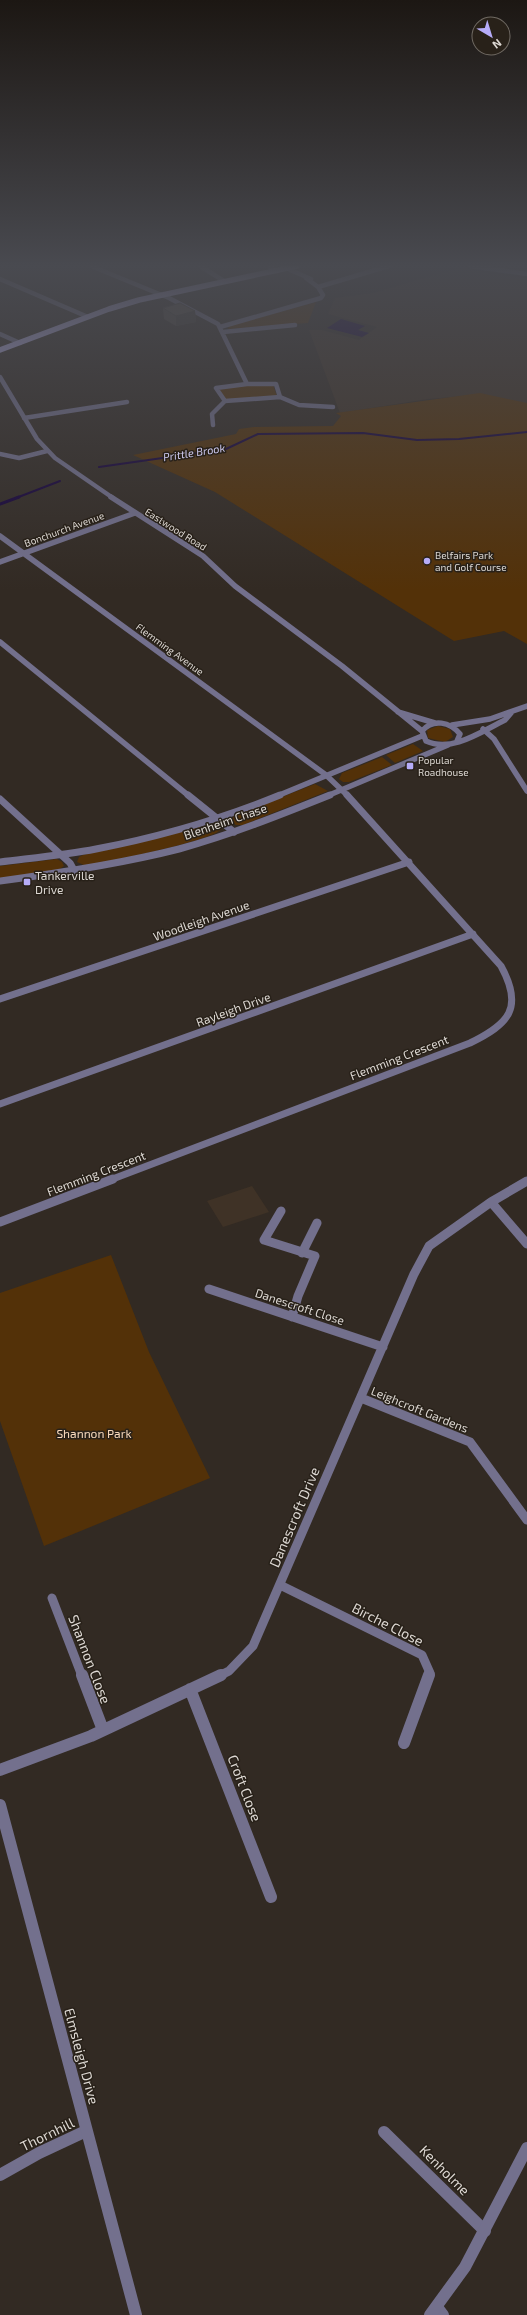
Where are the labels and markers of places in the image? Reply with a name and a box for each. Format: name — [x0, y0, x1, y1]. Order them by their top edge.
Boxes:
place label: Belfairs Park and Golf Course — [435, 549, 507, 573]
marker: Belfairs Park and Golf Course — [422, 556, 432, 566]
place label: Popular Roadhouse — [418, 754, 469, 778]
marker: Popular Roadhouse — [405, 761, 415, 771]
place label: Tankerville Drive — [35, 868, 95, 896]
marker: Tankerville Drive — [22, 877, 32, 887]

